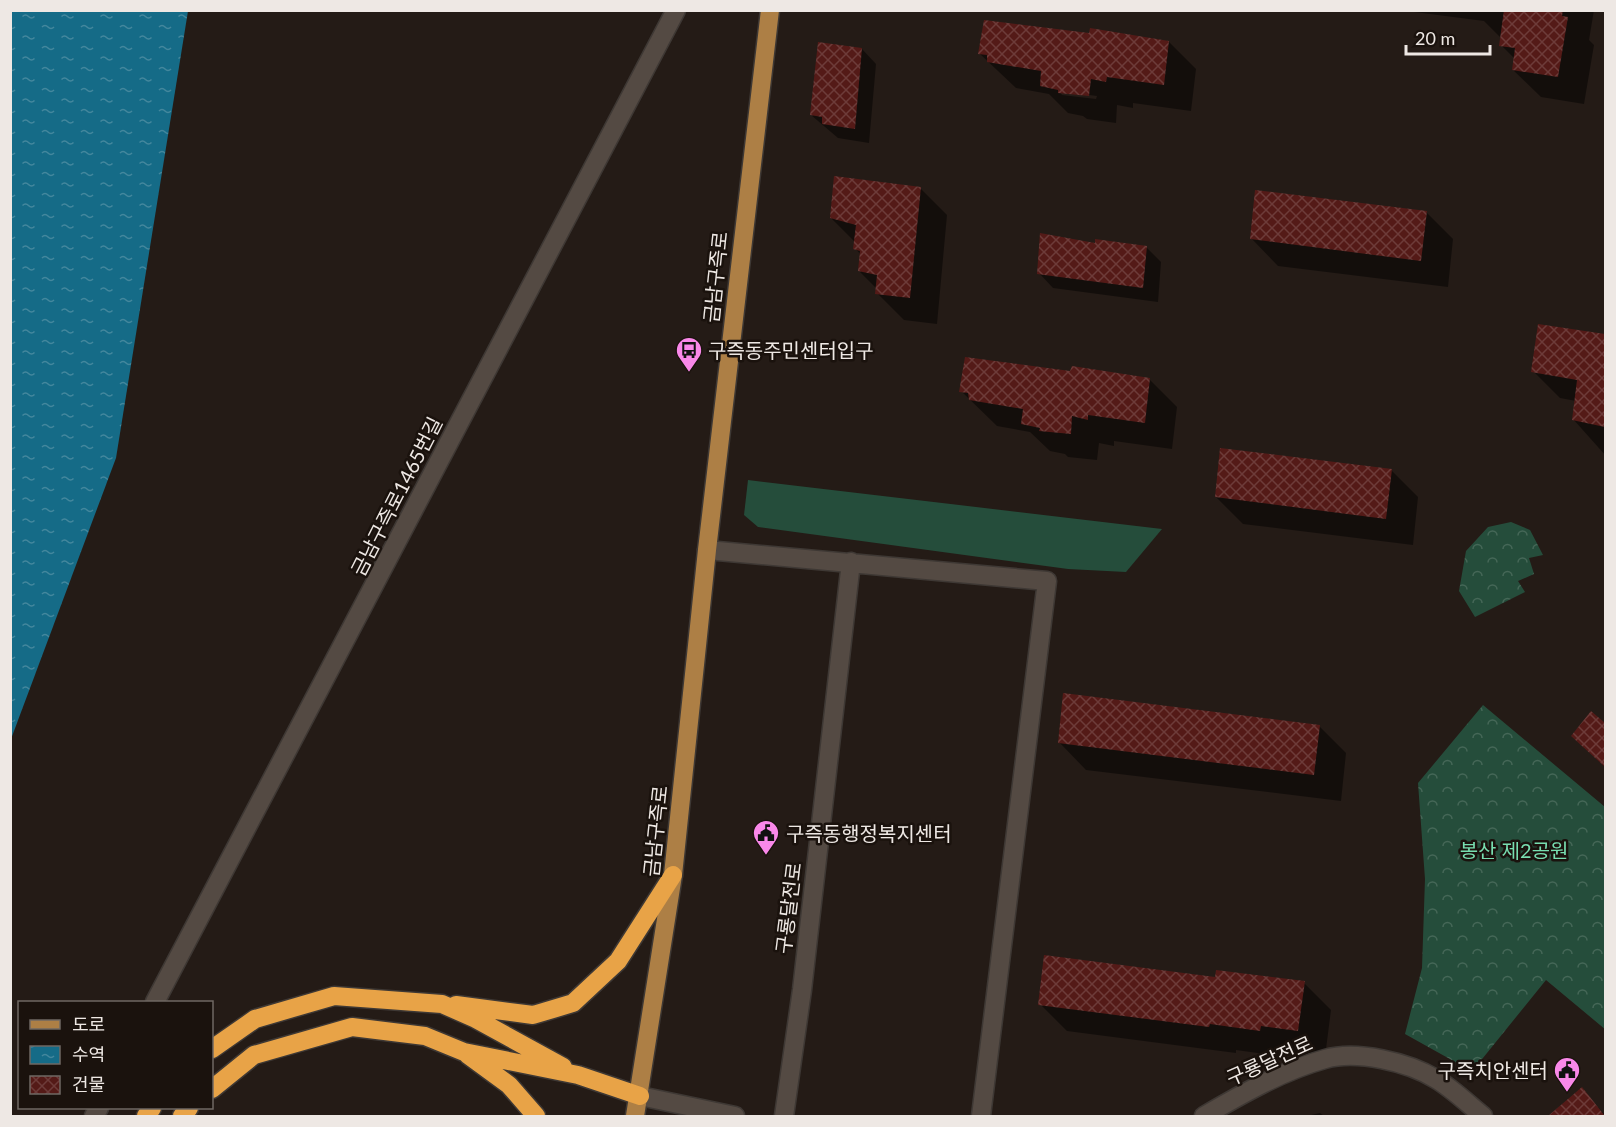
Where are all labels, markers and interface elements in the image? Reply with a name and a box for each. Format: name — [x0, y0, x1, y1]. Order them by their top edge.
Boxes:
scale bar — [1406, 18, 1490, 56]
text: 20 m — [1415, 27, 1455, 49]
street label: 금남구즉로 — [698, 230, 732, 324]
bus stop icon: 구즉동주민센터입구 — [674, 335, 704, 373]
place label: 구즉동주민센터입구 — [708, 338, 874, 362]
street label: 금남구즉로1465번길 — [346, 412, 446, 580]
street label: 금남구즉로 — [638, 784, 672, 878]
public building icon: 구즉동행정복지센터 — [751, 818, 781, 856]
place label: 구즉동행정복지센터 — [786, 821, 952, 845]
park label: 봉산 제2공원 — [1460, 838, 1568, 862]
street label: 구룡달전로 — [770, 861, 806, 955]
legend — [18, 1001, 213, 1109]
text: 도로 — [72, 1013, 105, 1035]
street label: 구룡달전로 — [1222, 1030, 1316, 1090]
text: 수역 — [72, 1043, 105, 1065]
public building icon: 구즉치안센터 — [1552, 1055, 1582, 1093]
place label: 구즉치안센터 — [1438, 1058, 1548, 1082]
text: 건물 — [72, 1073, 105, 1095]

